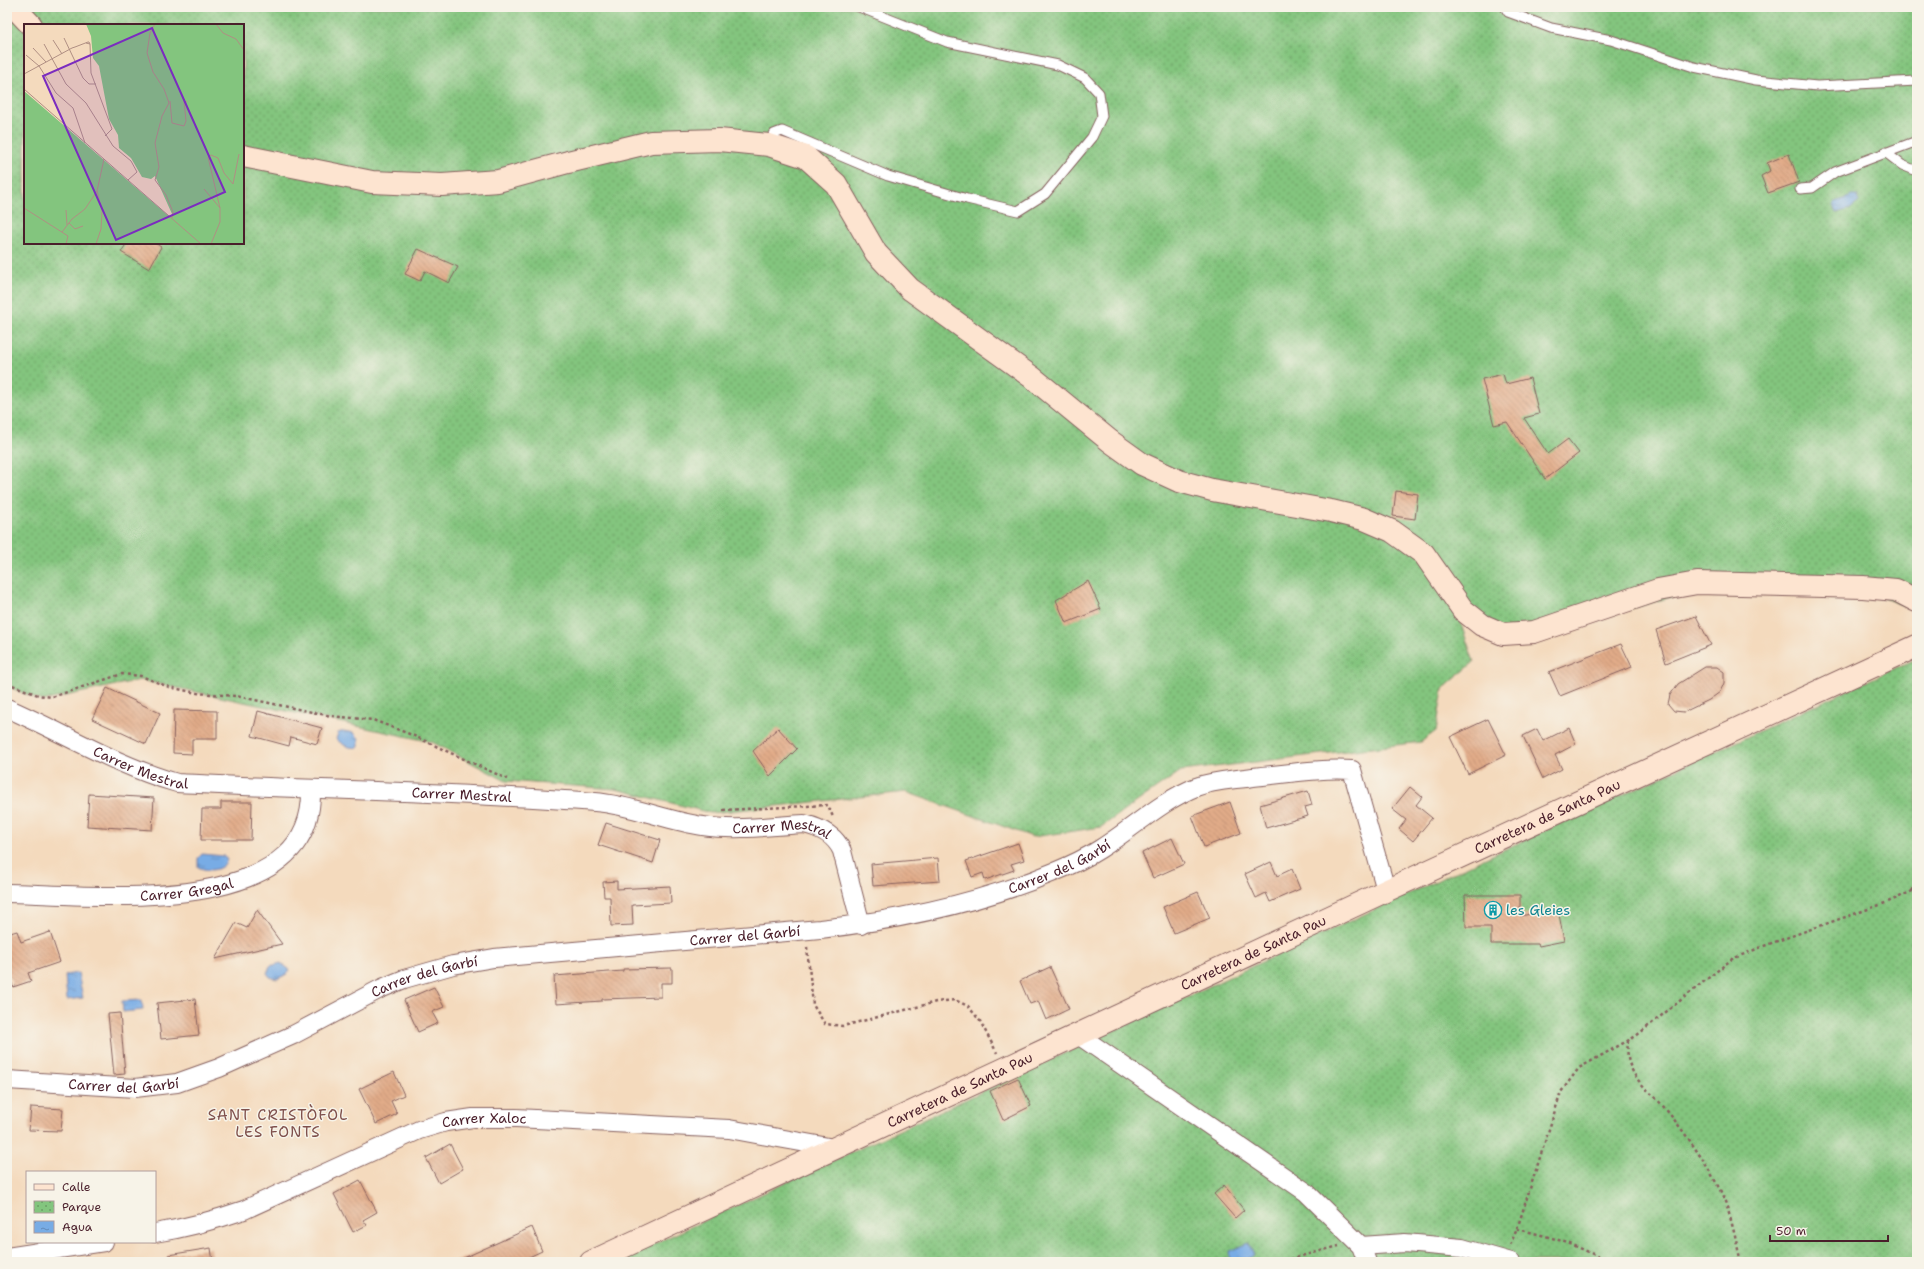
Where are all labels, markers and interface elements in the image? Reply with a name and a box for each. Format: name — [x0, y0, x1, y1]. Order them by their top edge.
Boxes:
inset map — [24, 24, 244, 244]
street label: Carrer Mestral — [90, 742, 189, 793]
street label: Carretera de Santa Pau — [1471, 775, 1623, 858]
street label: Carrer Mestral — [411, 783, 513, 806]
street label: Carrer Mestral — [732, 815, 836, 843]
street label: Carrer del Garbí — [1006, 836, 1114, 898]
street label: Carrer Gregal — [140, 874, 236, 905]
building icon: les Gleies — [1483, 900, 1503, 920]
place label: les Gleies — [1506, 901, 1570, 919]
street label: Carretera de Santa Pau — [1178, 911, 1329, 994]
street label: Carrer del Garbí — [689, 922, 801, 950]
street label: Carrer del Garbí — [368, 952, 479, 1001]
street label: Carretera de Santa Pau — [884, 1048, 1036, 1132]
street label: Carrer del Garbí — [68, 1074, 180, 1097]
district label: SANT CRISTÒFOL LES FONTS — [208, 1104, 348, 1142]
street label: Carrer Xaloc — [441, 1109, 527, 1132]
legend — [26, 1171, 156, 1243]
text: Calle — [62, 1179, 91, 1195]
text: Parque — [62, 1199, 101, 1215]
scale bar — [1770, 1217, 1888, 1243]
text: Agua — [62, 1219, 93, 1235]
text: 50 m — [1776, 1223, 1806, 1239]

